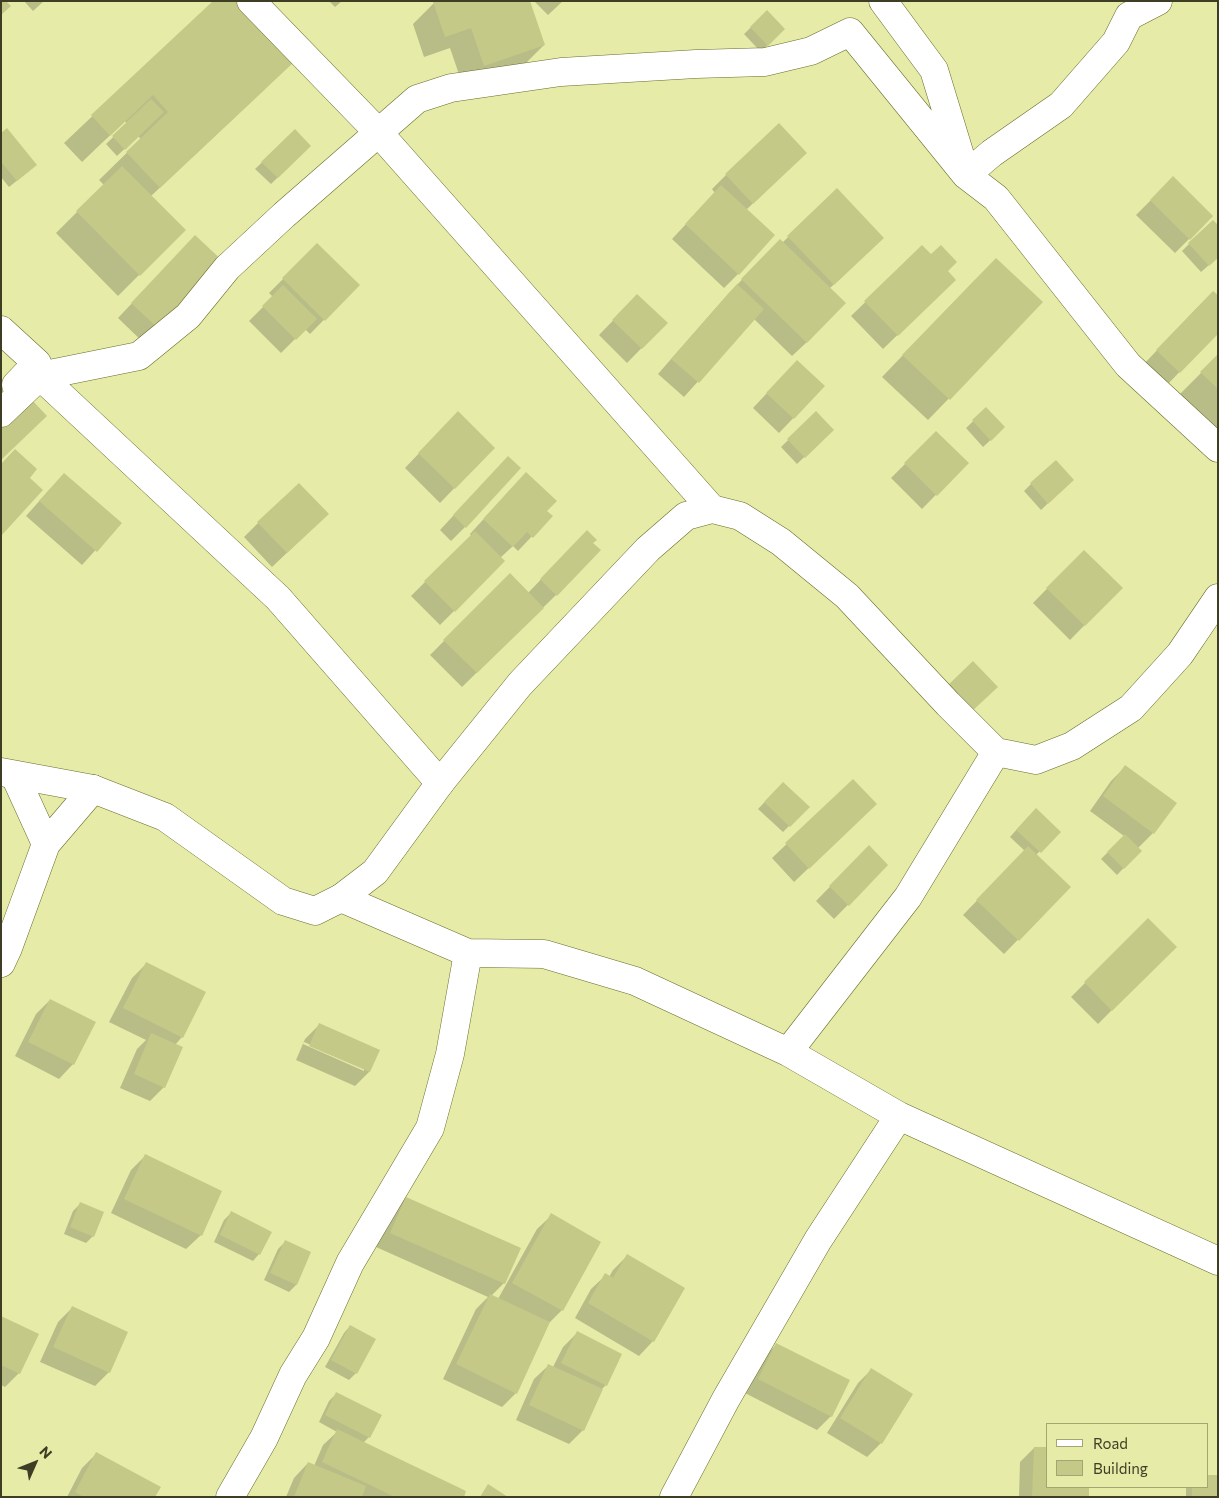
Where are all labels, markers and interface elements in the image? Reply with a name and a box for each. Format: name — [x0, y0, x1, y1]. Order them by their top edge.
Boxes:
legend — [1046, 1423, 1209, 1488]
text: Road — [1093, 1434, 1128, 1452]
north arrow — [10, 1438, 60, 1488]
text: N — [36, 1443, 56, 1462]
text: Building — [1093, 1459, 1148, 1477]

